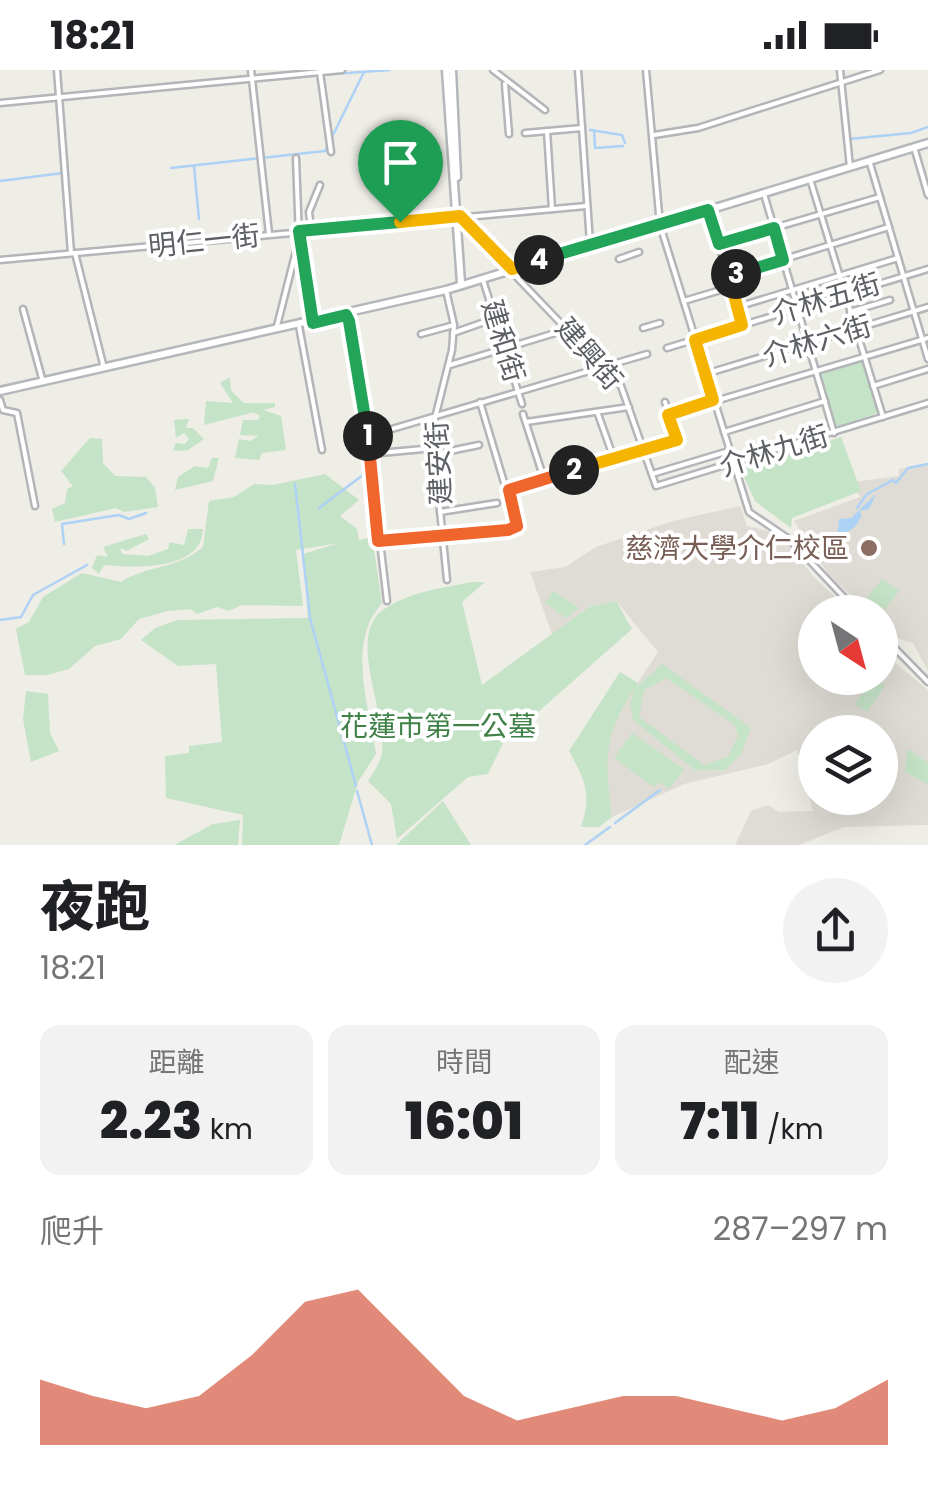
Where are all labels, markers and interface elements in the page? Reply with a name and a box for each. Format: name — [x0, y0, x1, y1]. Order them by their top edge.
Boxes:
text: 18:21 — [50, 9, 136, 62]
pin — [358, 120, 443, 223]
icon: arrive — [373, 135, 428, 190]
street label: 明仁一街 — [146, 216, 262, 266]
pin: 4 — [514, 235, 564, 285]
text: 4 — [530, 240, 548, 279]
pin: 3 — [711, 249, 761, 299]
text: 3 — [728, 254, 744, 293]
street label: 介林五街 — [767, 264, 885, 334]
street label: 建和街 — [472, 295, 534, 387]
street label: 介林六街 — [758, 306, 876, 376]
street label: 建興街 — [547, 310, 631, 398]
pin: 1 — [343, 411, 393, 461]
text: 1 — [363, 416, 373, 455]
street label: 介林九街 — [715, 416, 833, 486]
street label: 建安街 — [417, 420, 461, 506]
pin: 2 — [549, 445, 599, 495]
text: 2 — [566, 450, 582, 489]
place label: 慈濟大學介仁校區 — [625, 529, 849, 568]
marker: 慈濟大學介仁校區 — [858, 537, 880, 559]
north arrow — [798, 595, 898, 695]
map controls — [798, 595, 898, 815]
park label: 花蓮市第一公墓 — [340, 707, 536, 746]
button: layers — [798, 715, 898, 815]
text: 夜跑 — [40, 868, 150, 945]
button: share — [783, 878, 888, 983]
text: 18:21 — [40, 945, 106, 990]
text: 距離 — [148, 1043, 204, 1082]
text: 時間 — [436, 1043, 492, 1082]
text: 配速 — [724, 1043, 780, 1082]
text: 2.23 — [100, 1086, 202, 1157]
text: 16:01 — [405, 1086, 523, 1157]
text: 7:11 — [680, 1086, 760, 1157]
text: km — [202, 1110, 253, 1149]
text: /km — [760, 1110, 824, 1149]
text: 287–297 m — [713, 1206, 888, 1251]
text: 爬升 — [40, 1208, 104, 1253]

